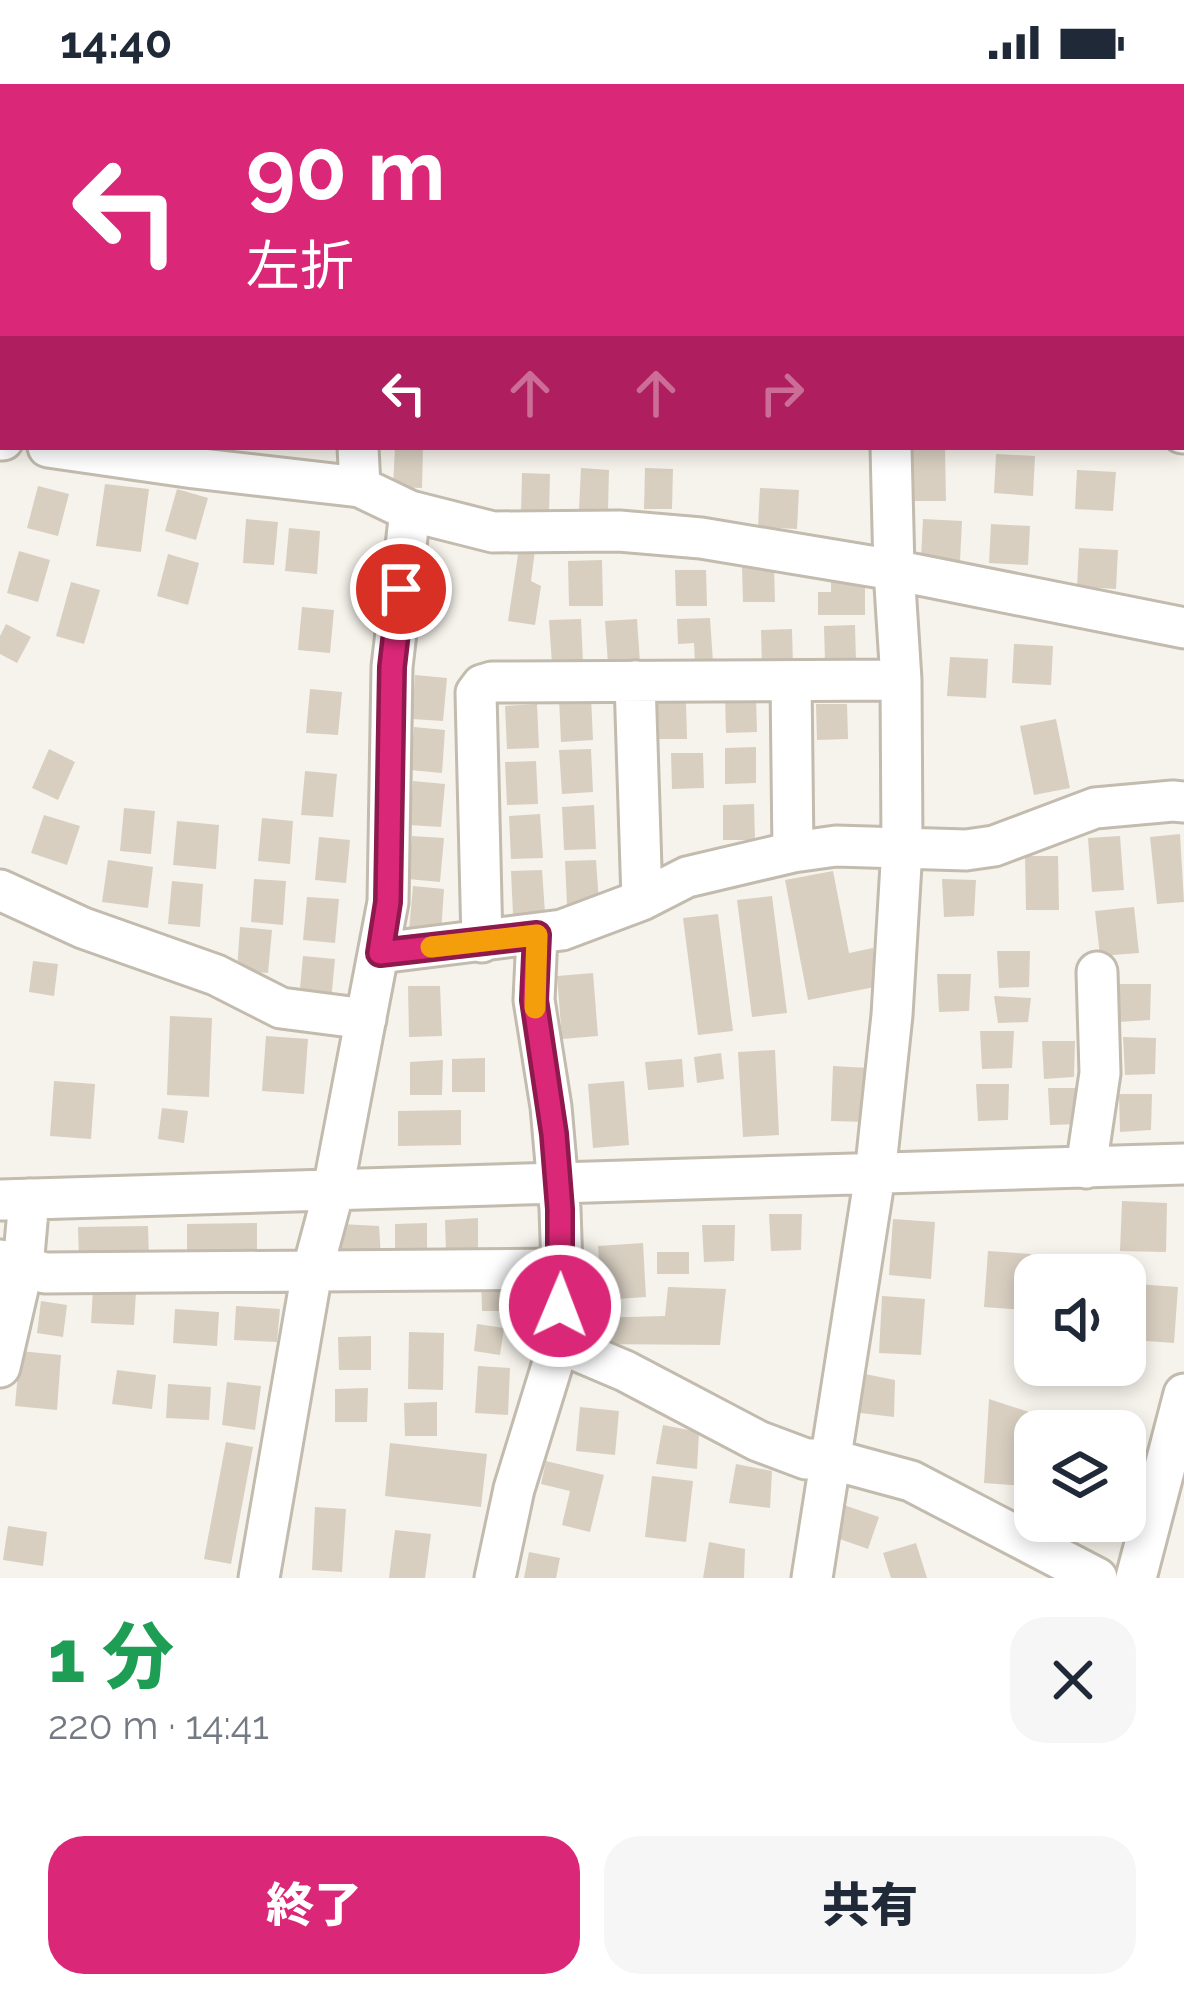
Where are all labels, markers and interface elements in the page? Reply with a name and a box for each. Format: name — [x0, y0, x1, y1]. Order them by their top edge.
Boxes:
text: 14:40 — [60, 16, 172, 69]
text: 90 m — [246, 121, 445, 220]
icon: left — [48, 132, 204, 288]
text: 左折 — [246, 234, 354, 298]
icon: left — [371, 360, 437, 426]
icon: ahead — [497, 360, 563, 426]
icon: ahead — [623, 360, 689, 426]
icon: right — [749, 360, 815, 426]
pin — [350, 538, 452, 640]
icon: arrive — [368, 556, 434, 622]
position arrow — [497, 1243, 623, 1369]
map controls — [1014, 1254, 1146, 1542]
button: sound — [1014, 1254, 1146, 1386]
button: layers — [1014, 1410, 1146, 1542]
text: 1 分 — [48, 1614, 174, 1699]
button: close — [1010, 1617, 1136, 1743]
text: 220 m · 14:41 — [48, 1702, 269, 1748]
button: 終了 — [48, 1836, 580, 1974]
button: 共有 — [604, 1836, 1136, 1974]

